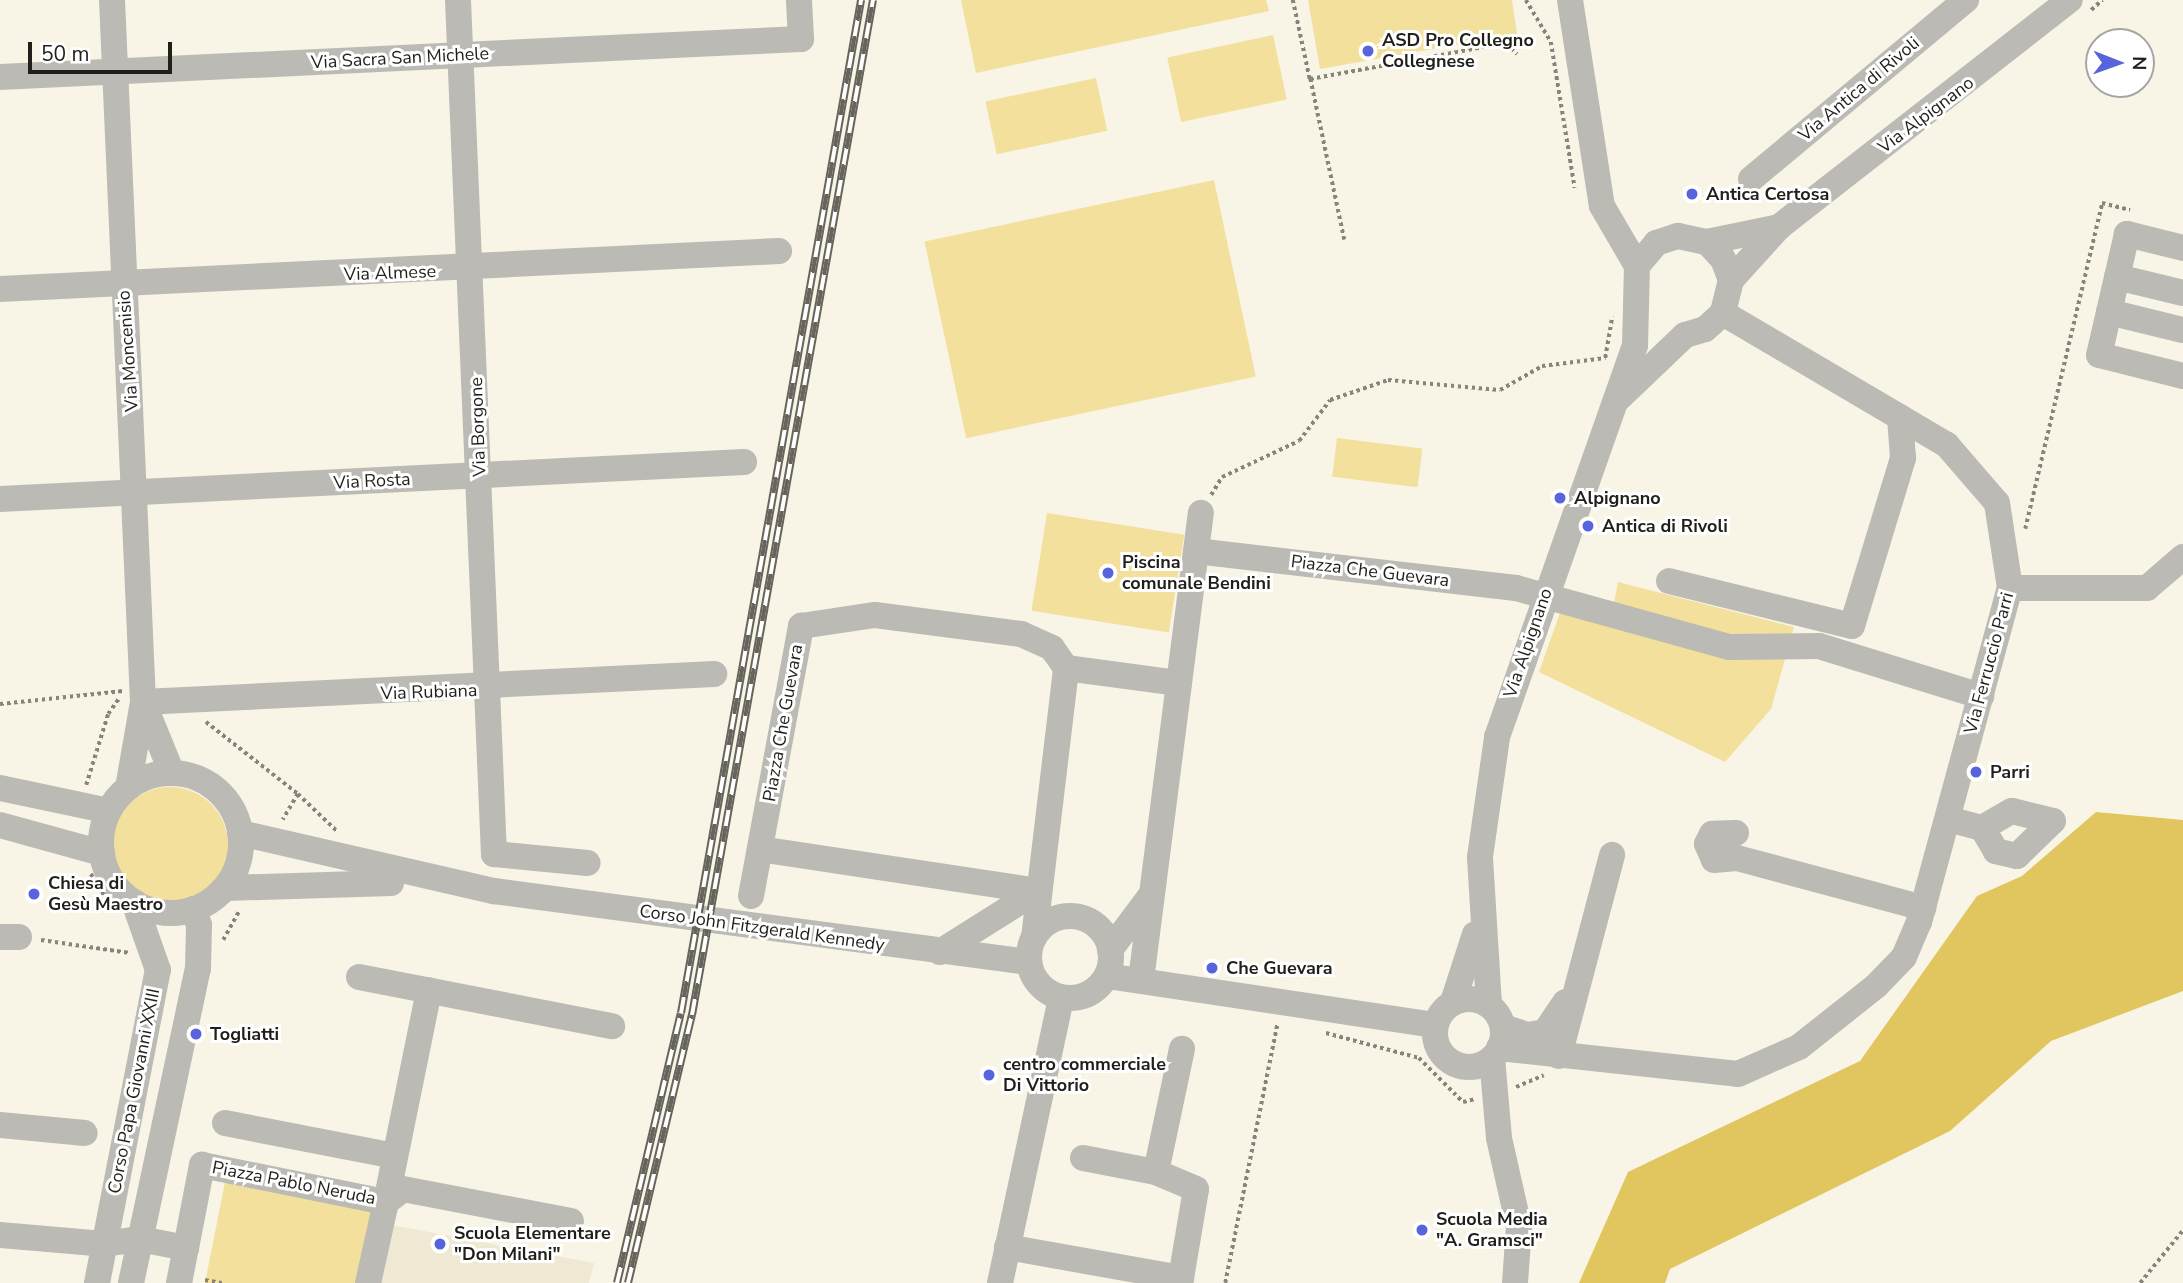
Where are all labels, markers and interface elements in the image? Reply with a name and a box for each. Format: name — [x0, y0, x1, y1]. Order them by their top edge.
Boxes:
scale bar — [32, 28, 175, 72]
north arrow — [2085, 28, 2155, 98]
place label: ASD Pro Collegno Collegnese — [1382, 30, 1534, 72]
street label: Via Antica di Rivoli — [1794, 32, 1924, 146]
text: 50 m — [41, 40, 90, 68]
street label: Via Sacra San Michele — [310, 43, 490, 73]
marker: ASD Pro Collegno Collegnese — [1360, 43, 1376, 59]
text: N — [2126, 56, 2152, 71]
street label: Via Alpignano — [1874, 72, 1978, 158]
place label: Antica Certosa — [1706, 183, 1829, 205]
marker: Antica Certosa — [1684, 186, 1700, 202]
street label: Via Almese — [343, 261, 437, 285]
street label: Via Moncenisio — [113, 290, 143, 412]
street label: Via Borgone — [465, 377, 491, 477]
street label: Via Rosta — [333, 468, 411, 494]
place label: Alpignano — [1574, 487, 1661, 509]
marker: Alpignano — [1552, 490, 1568, 506]
place label: Antica di Rivoli — [1602, 515, 1728, 537]
marker: Antica di Rivoli — [1580, 518, 1596, 534]
street label: Piazza Che Guevara — [1290, 551, 1450, 591]
place label: Piscina comunale Bendini — [1122, 552, 1271, 594]
marker: Piscina comunale Bendini — [1100, 565, 1116, 581]
street label: Via Alpignano — [1499, 585, 1557, 701]
street label: Via Ferruccio Parri — [1960, 590, 2018, 736]
street label: Piazza Che Guevara — [759, 643, 807, 803]
street label: Via Rubiana — [380, 680, 478, 704]
place label: Parri — [1990, 761, 2030, 783]
marker: Parri — [1968, 764, 1984, 780]
place label: Chiesa di Gesù Maestro — [48, 873, 163, 916]
marker: Chiesa di Gesù Maestro — [26, 886, 42, 902]
street label: Corso John Fitzgerald Kennedy — [638, 900, 886, 956]
place label: Che Guevara — [1226, 957, 1333, 979]
marker: Che Guevara — [1204, 960, 1220, 976]
street label: Corso Papa Giovanni XXIII — [104, 987, 164, 1195]
place label: Togliatti — [210, 1023, 279, 1045]
marker: Togliatti — [188, 1026, 204, 1042]
place label: centro commerciale Di Vittorio — [1003, 1054, 1166, 1096]
marker: centro commerciale Di Vittorio — [981, 1067, 997, 1083]
street label: Piazza Pablo Neruda — [210, 1157, 378, 1209]
place label: Scuola Media "A. Gramsci" — [1436, 1209, 1548, 1252]
marker: Scuola Media "A. Gramsci" — [1414, 1222, 1430, 1238]
place label: Scuola Elementare "Don Milani" — [454, 1223, 611, 1266]
marker: Scuola Elementare "Don Milani" — [432, 1236, 448, 1252]

